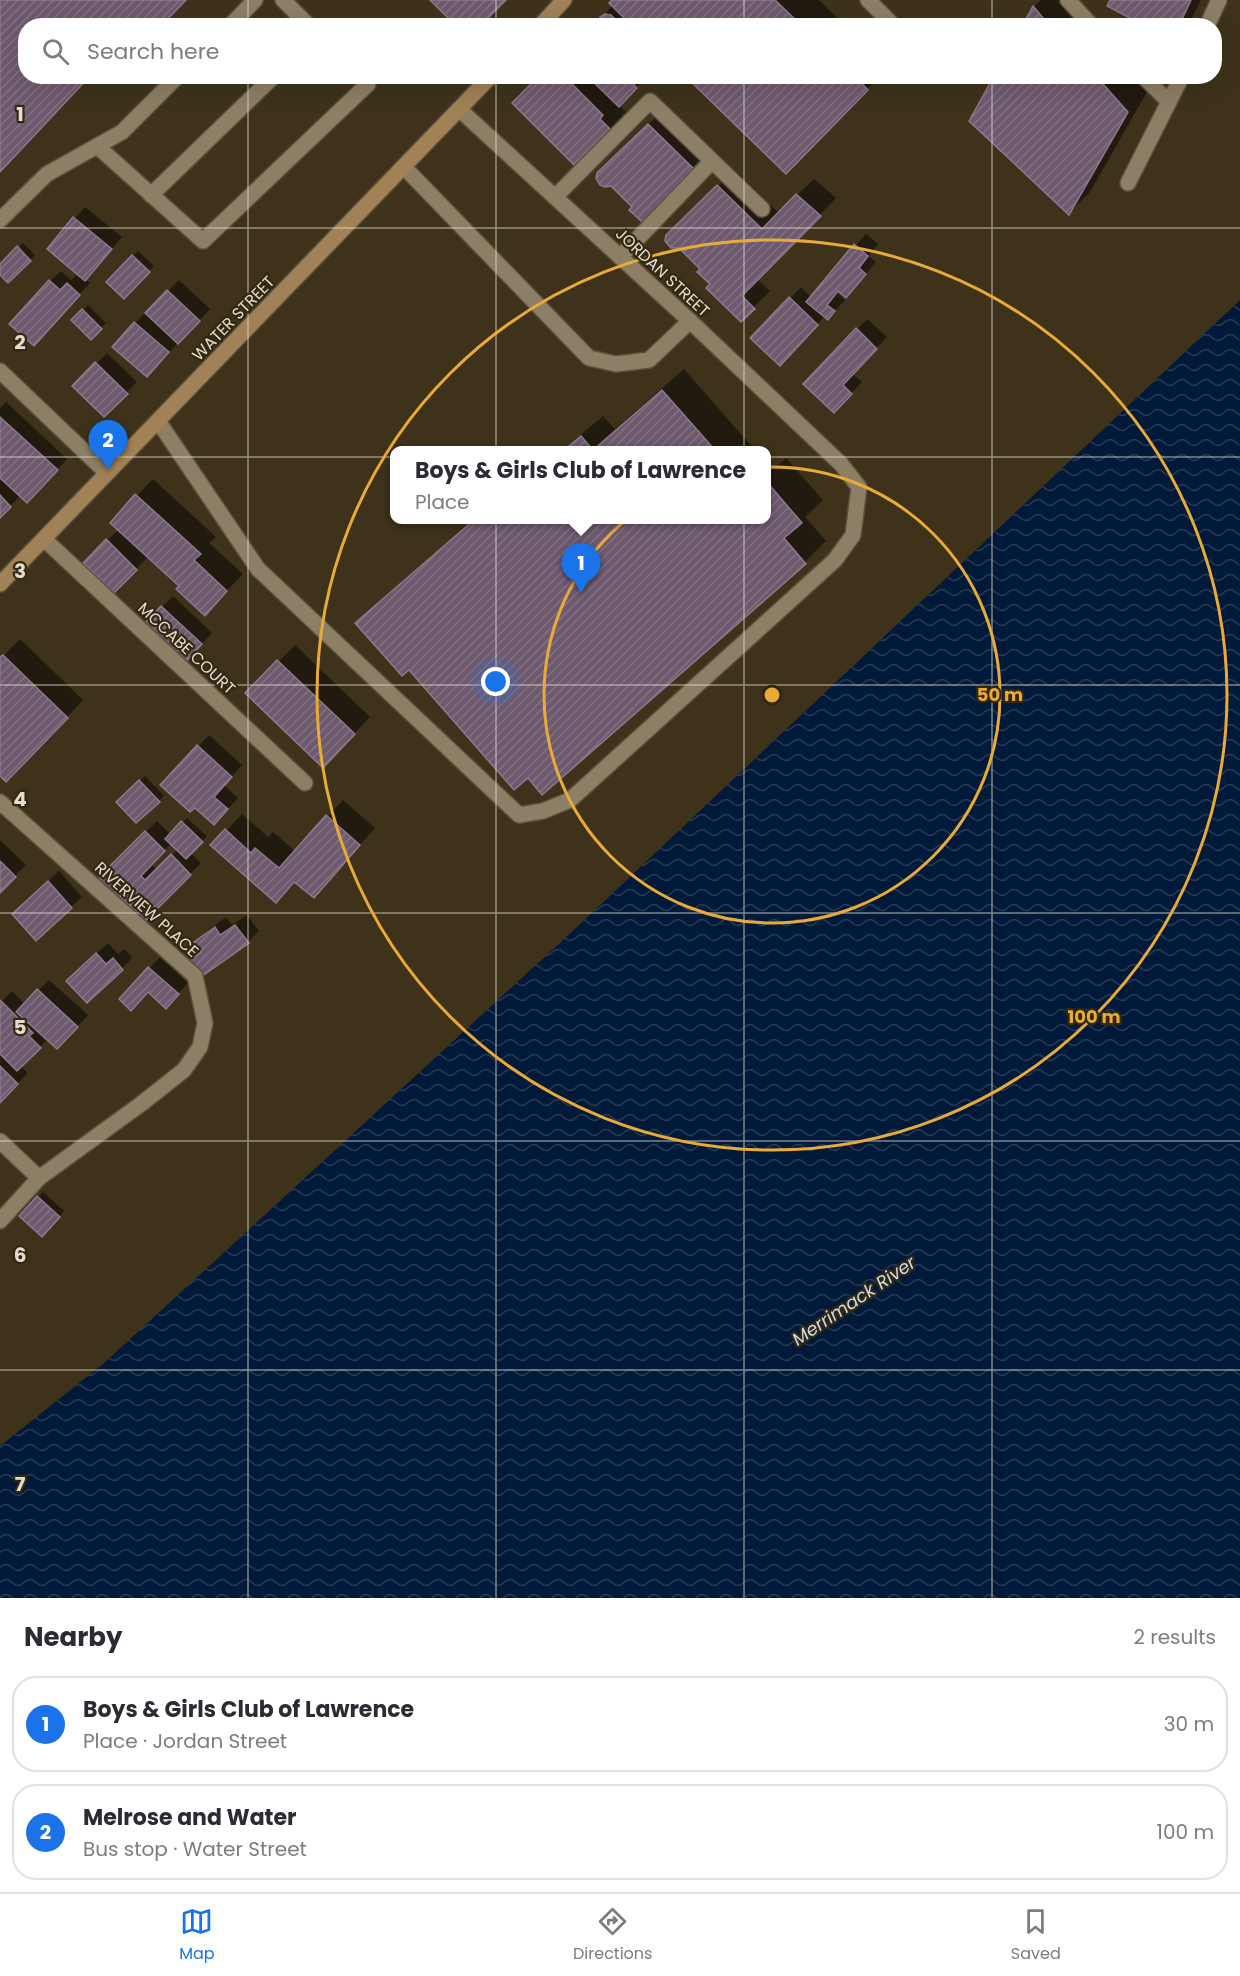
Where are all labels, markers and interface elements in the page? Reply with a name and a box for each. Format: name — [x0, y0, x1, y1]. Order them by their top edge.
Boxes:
search box — [18, 18, 1222, 84]
icon: search — [39, 35, 72, 68]
text: Search here — [87, 36, 220, 67]
text: 1 — [16, 100, 24, 128]
street label: JORDAN STREET — [610, 223, 715, 322]
street label: WATER STREET — [187, 271, 280, 366]
text: 2 — [14, 328, 26, 356]
pin: 2 — [88, 420, 128, 470]
popup — [390, 446, 771, 524]
text: Boys & Girls Club of Lawrence — [415, 455, 746, 486]
text: Place — [415, 488, 470, 516]
pin: 1 — [562, 544, 600, 593]
text: 3 — [14, 557, 26, 585]
street label: MCCABE COURT — [133, 597, 241, 700]
your location — [481, 667, 510, 696]
text: 50 m — [977, 682, 1023, 707]
centre of rings — [762, 685, 782, 705]
text: 4 — [13, 785, 27, 813]
street label: RIVERVIEW PLACE — [90, 856, 204, 962]
text: 100 m — [1067, 1004, 1121, 1029]
text: 5 — [14, 1013, 27, 1041]
text: 6 — [14, 1241, 26, 1269]
water label: Merrimack River — [787, 1249, 922, 1351]
text: 7 — [15, 1470, 26, 1498]
text: Nearby — [24, 1619, 122, 1655]
text: 2 results — [1133, 1623, 1216, 1651]
text: Boys & Girls Club of Lawrence — [83, 1694, 414, 1725]
text: 1 — [42, 1710, 49, 1738]
text: 30 m — [1164, 1710, 1214, 1738]
text: Place · Jordan Street — [83, 1727, 287, 1755]
text: Melrose and Water — [83, 1802, 297, 1833]
text: 2 — [40, 1818, 51, 1846]
text: 100 m — [1157, 1818, 1214, 1846]
text: Bus stop · Water Street — [83, 1835, 307, 1863]
tab: Map — [179, 1905, 215, 1966]
tab: Directions — [573, 1905, 652, 1966]
tab: Saved — [1011, 1905, 1061, 1966]

